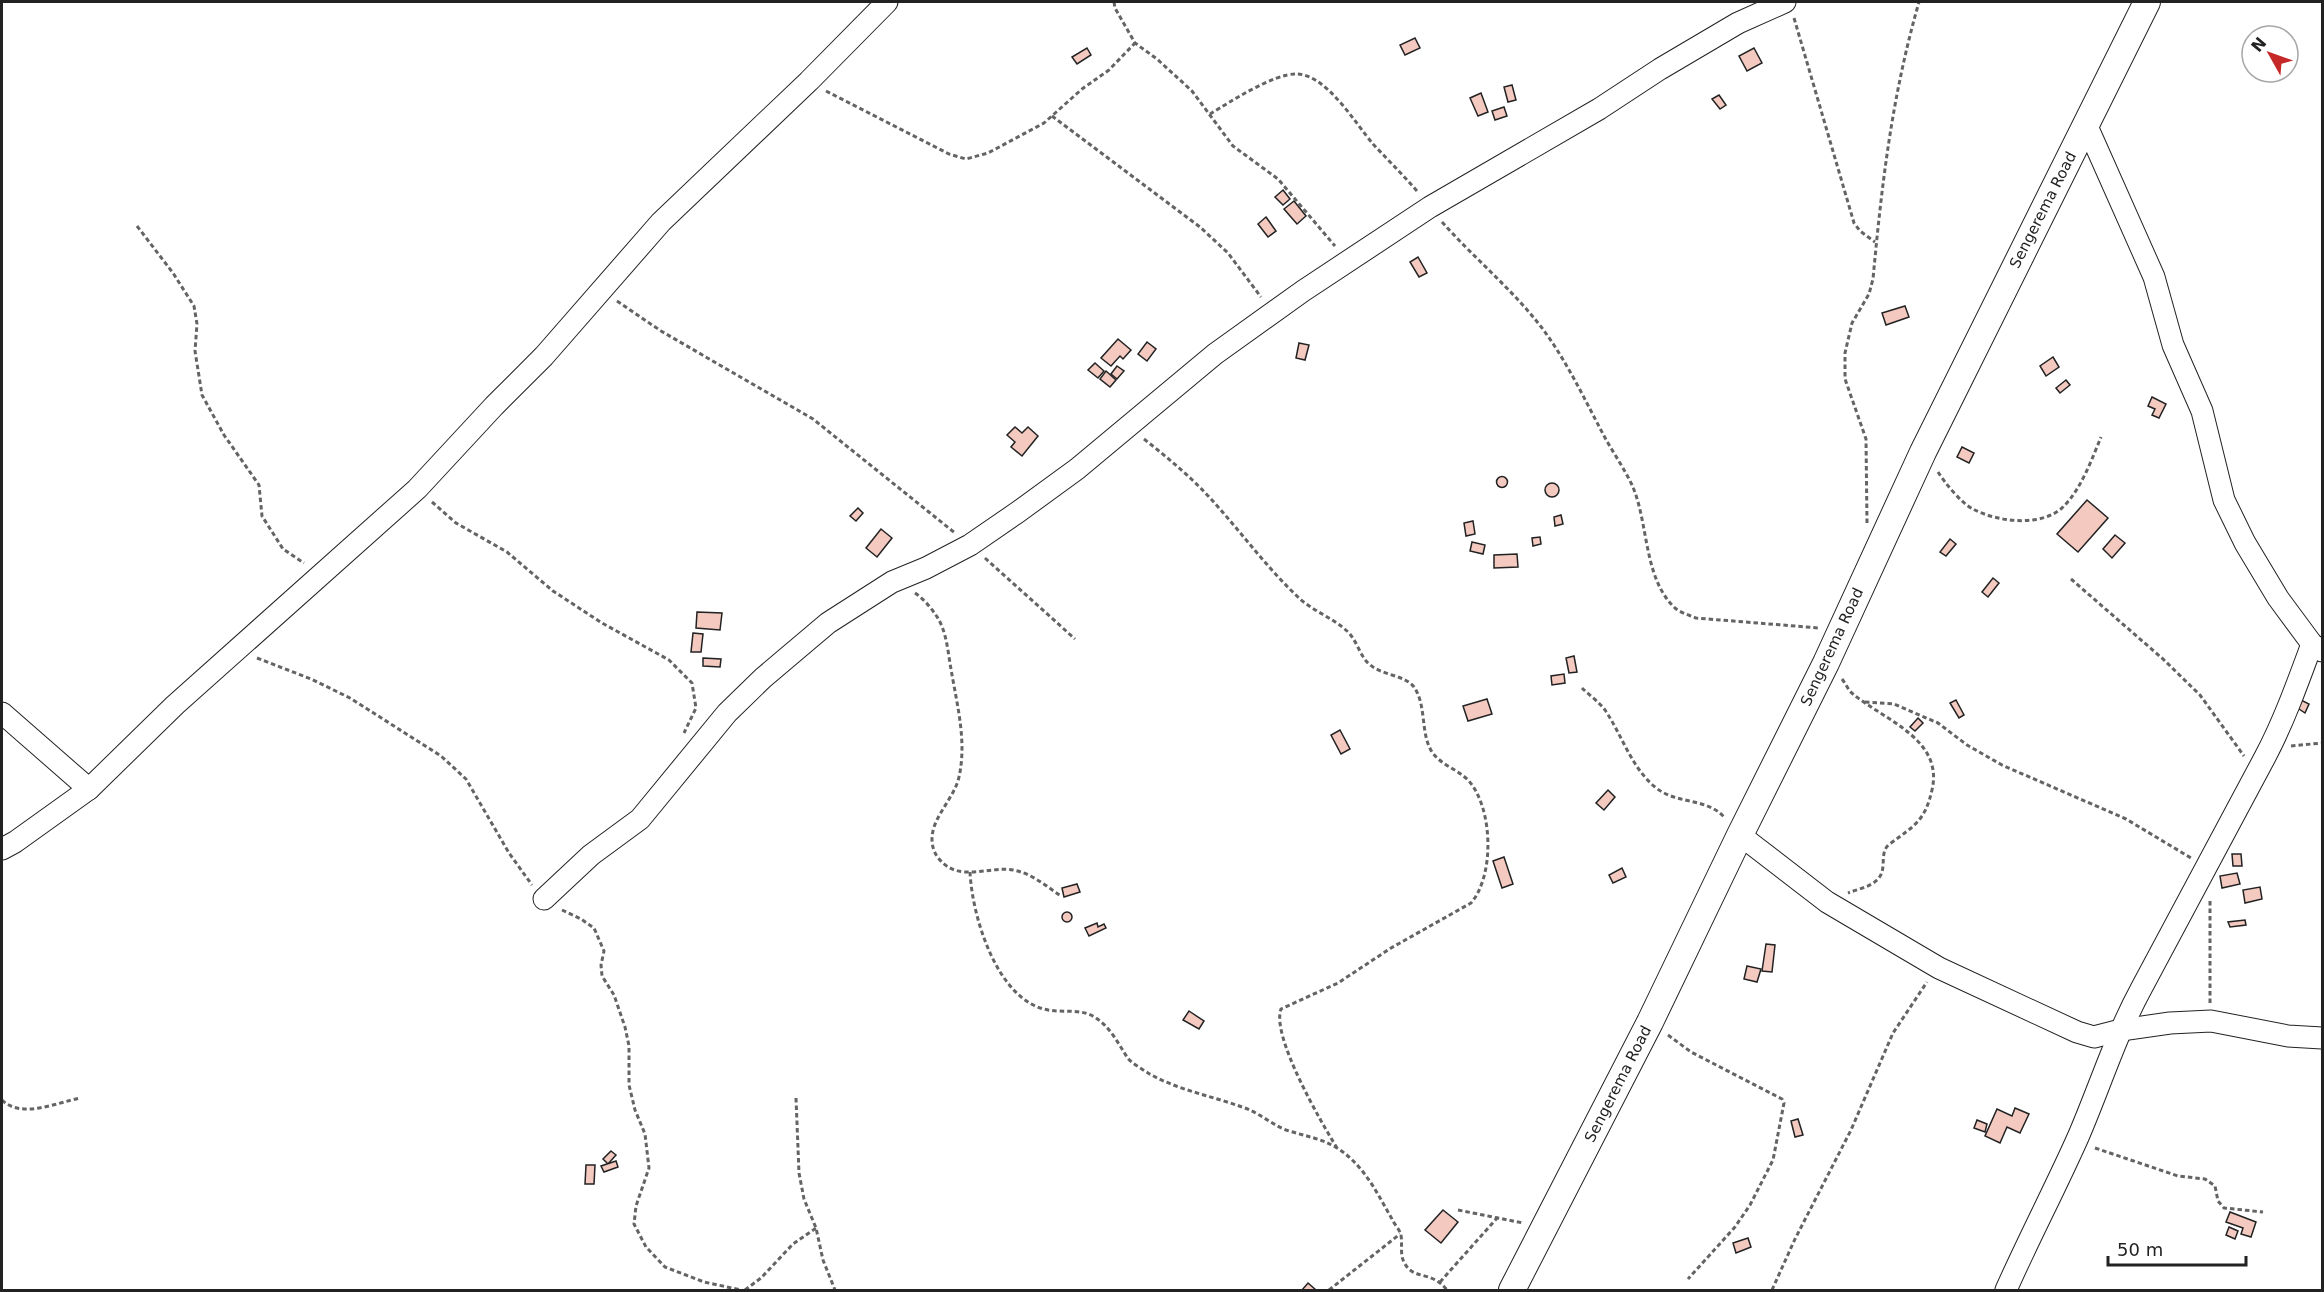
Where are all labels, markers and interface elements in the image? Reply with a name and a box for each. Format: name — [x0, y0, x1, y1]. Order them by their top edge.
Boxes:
north arrow — [2240, 24, 2300, 84]
text: N — [2247, 33, 2270, 56]
street label: Sengerema Road — [2006, 149, 2080, 271]
street label: Sengerema Road — [1797, 585, 1867, 709]
street label: Sengerema Road — [1581, 1023, 1655, 1145]
scale bar — [2108, 1229, 2246, 1267]
text: 50 m — [2117, 1239, 2163, 1260]

